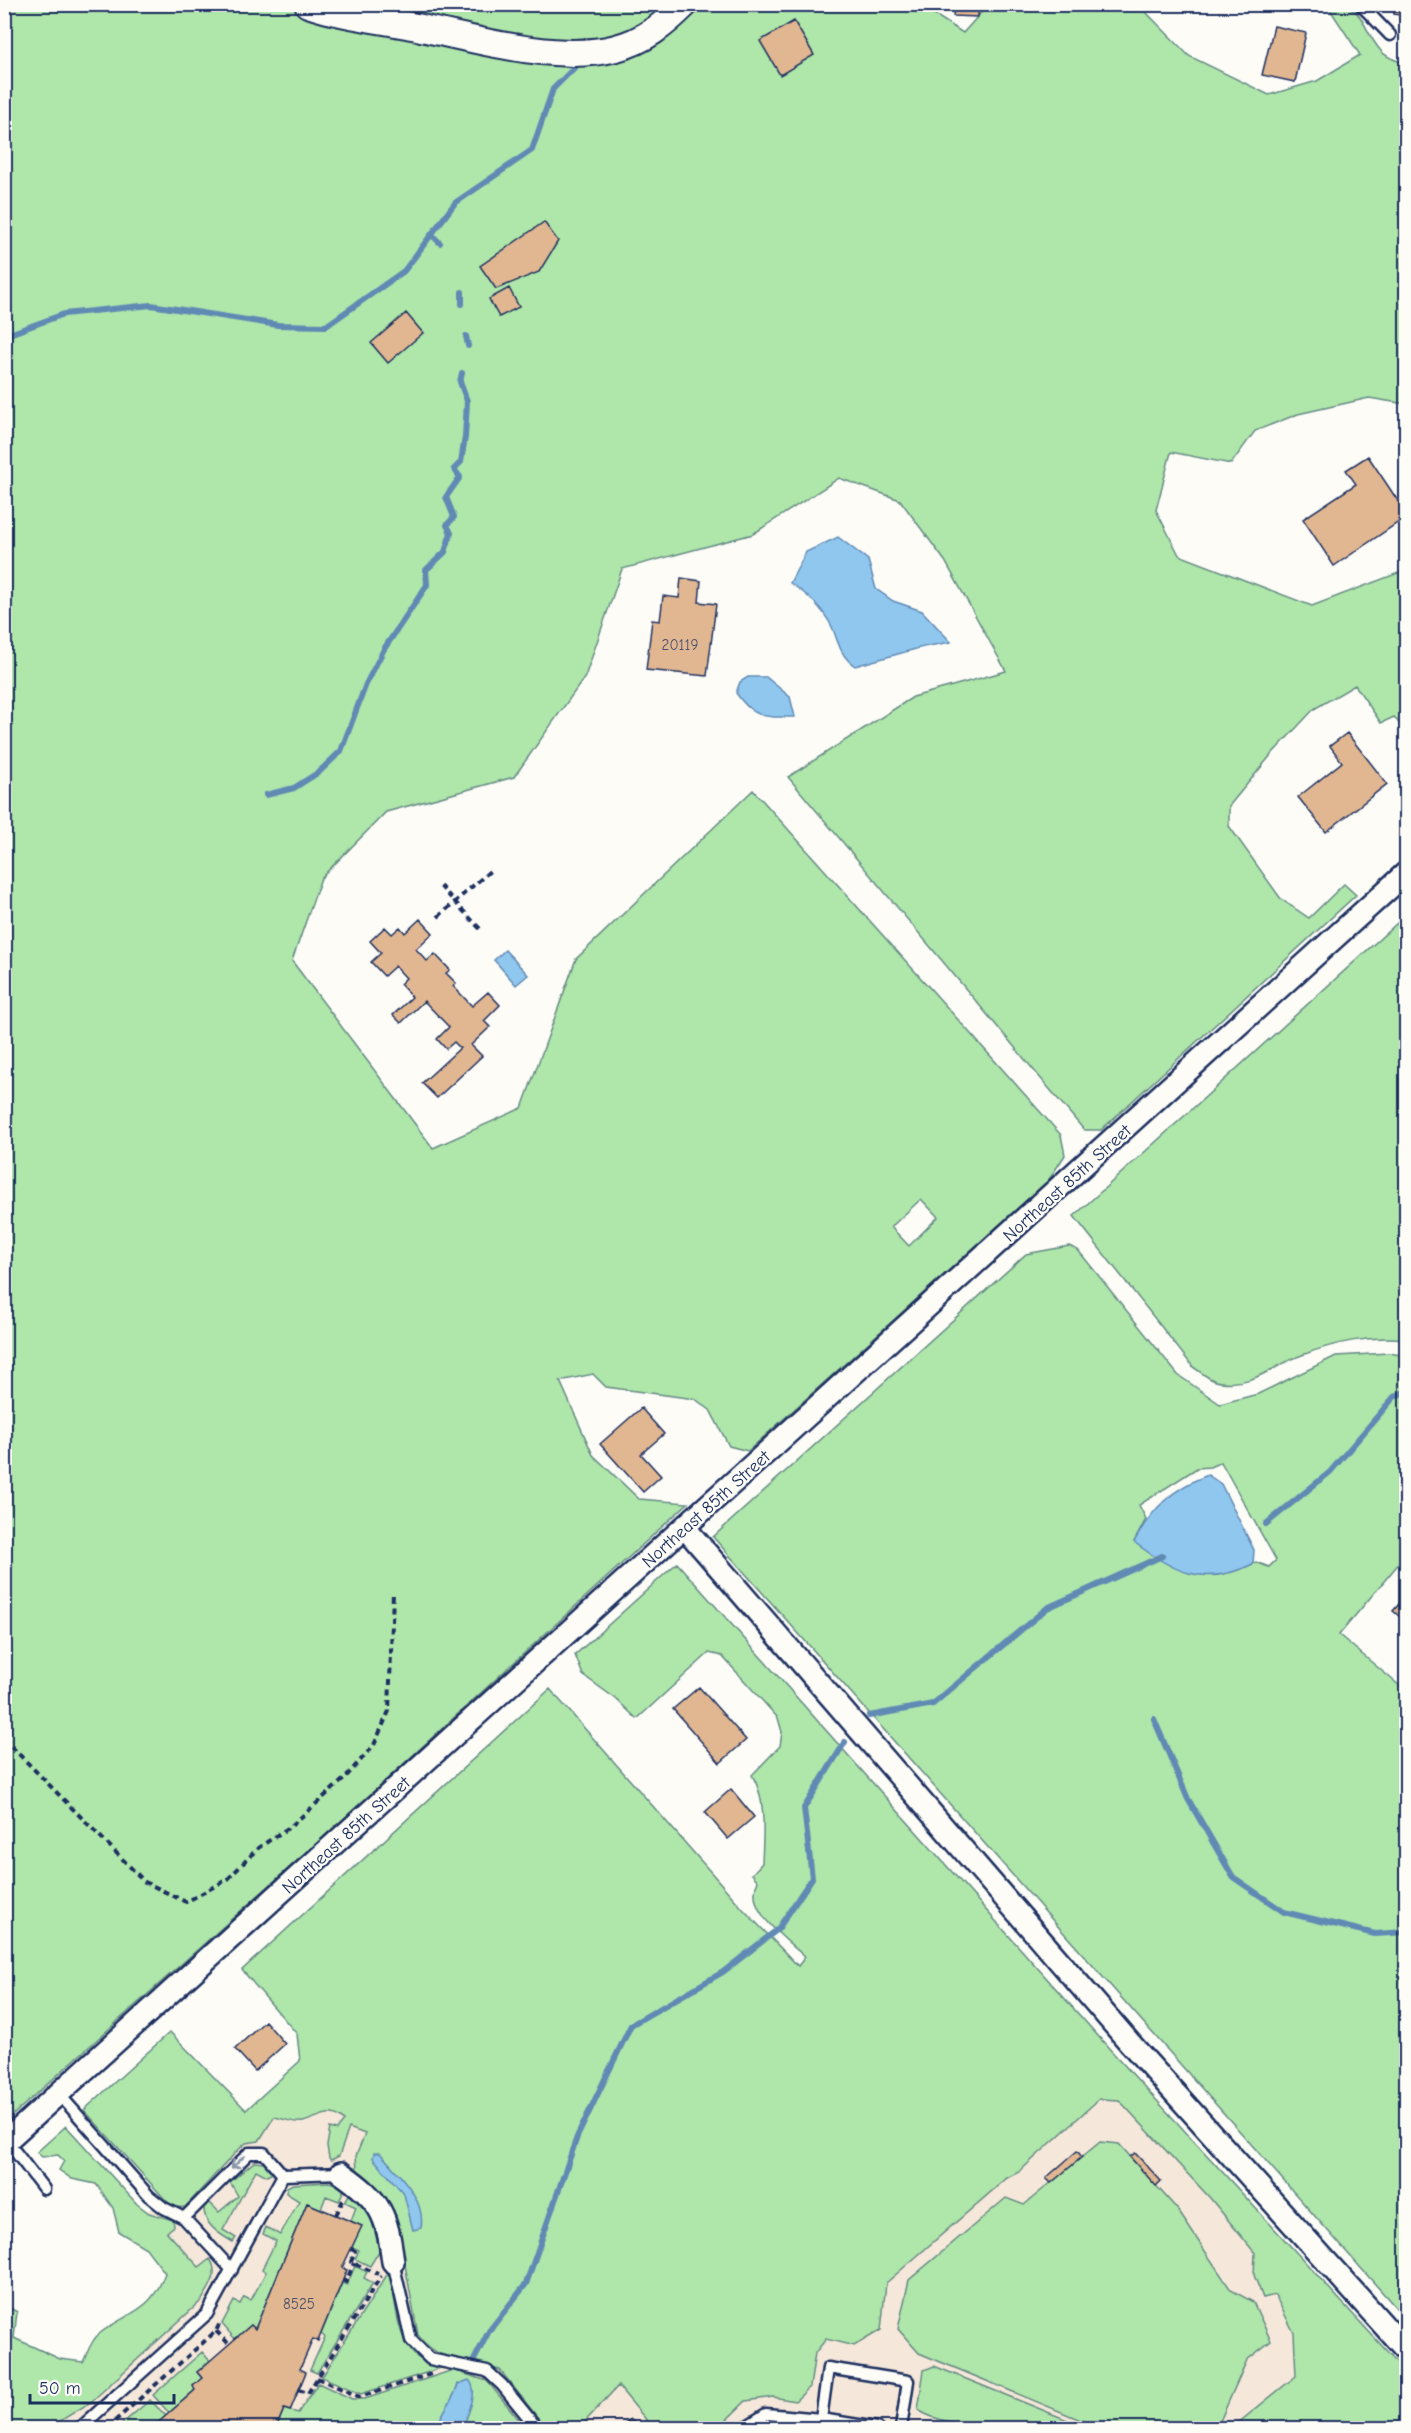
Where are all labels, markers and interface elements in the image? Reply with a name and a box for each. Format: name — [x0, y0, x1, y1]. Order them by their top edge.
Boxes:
house number: 20119 — [662, 636, 698, 654]
street label: Northeast 85th Street — [999, 1120, 1136, 1246]
street label: Northeast 85th Street — [638, 1446, 775, 1572]
street label: Northeast 85th Street — [278, 1772, 415, 1898]
one-way arrow — [231, 2155, 246, 2169]
house number: 8525 — [283, 2295, 315, 2313]
scale bar — [30, 2367, 174, 2405]
text: 50 m — [39, 2378, 81, 2399]

